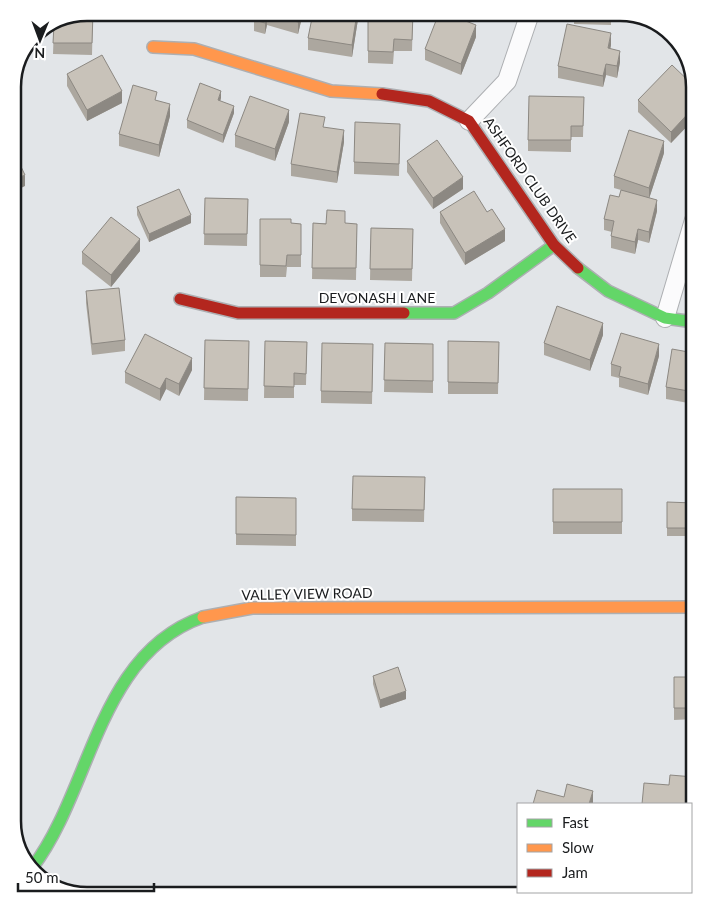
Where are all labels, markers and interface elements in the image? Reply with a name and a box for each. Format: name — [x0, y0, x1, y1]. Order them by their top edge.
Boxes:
north arrow — [15, 15, 65, 65]
text: N — [34, 45, 45, 62]
street label: ASHFORD CLUB DRIVE — [480, 113, 580, 246]
street label: DEVONASH LANE — [319, 289, 435, 306]
street label: VALLEY VIEW ROAD — [241, 584, 373, 603]
legend — [517, 803, 692, 893]
text: Fast — [562, 813, 589, 831]
text: Slow — [562, 838, 594, 856]
scale bar — [18, 860, 154, 892]
text: Jam — [562, 863, 588, 881]
text: 50 m — [25, 868, 59, 886]

